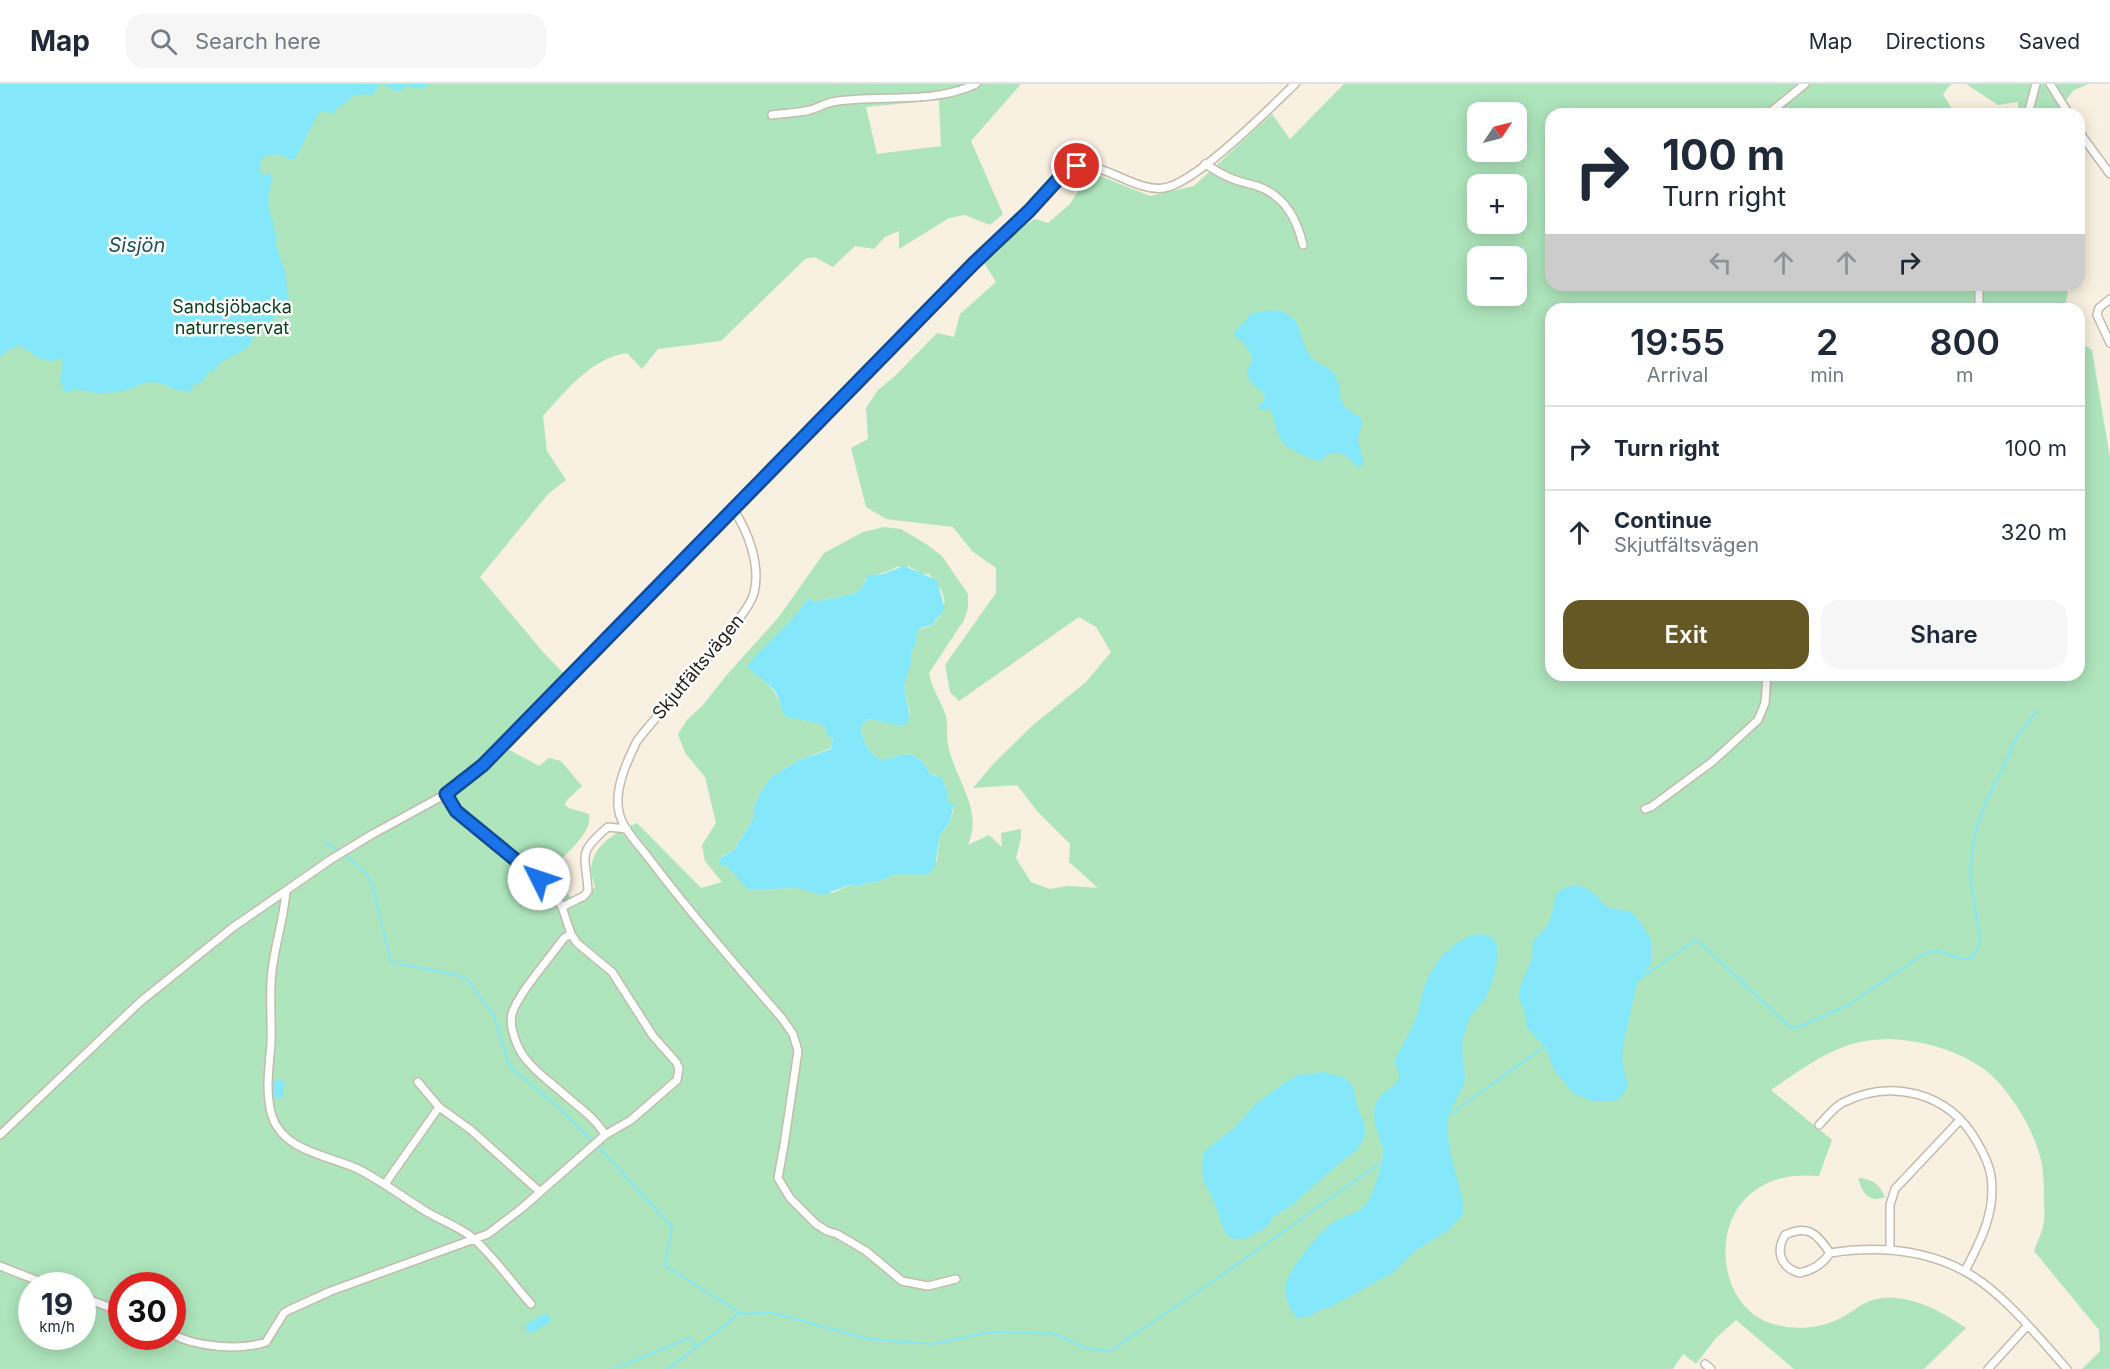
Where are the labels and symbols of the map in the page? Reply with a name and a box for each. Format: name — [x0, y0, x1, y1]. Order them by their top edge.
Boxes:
north arrow — [1467, 102, 1527, 162]
pin — [1051, 140, 1102, 191]
water label: Sisjön — [109, 233, 165, 257]
park label: Sandsjöbacka naturreservat — [172, 296, 292, 338]
street label: Skjutfältsvägen — [648, 610, 748, 723]
position arrow — [507, 847, 571, 911]
speed limit sign: 30 — [108, 1272, 186, 1350]

